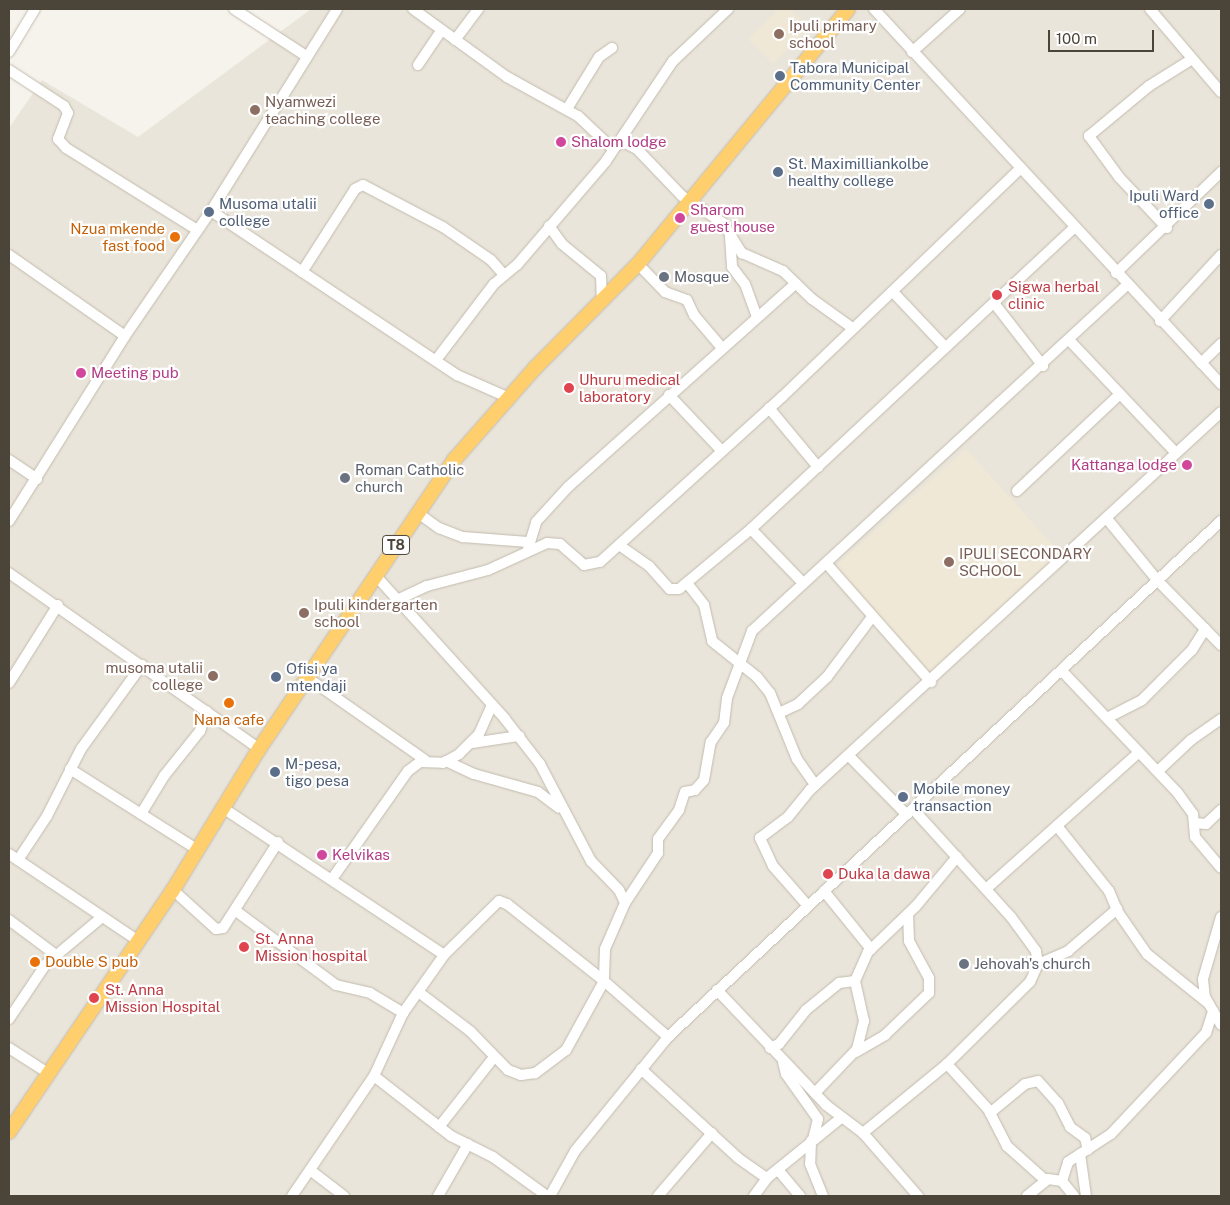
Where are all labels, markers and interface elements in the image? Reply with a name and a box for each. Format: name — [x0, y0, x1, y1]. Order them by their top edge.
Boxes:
place label: Ipuli primary school — [789, 16, 877, 51]
scale bar — [1050, 20, 1156, 52]
marker: Ipuli primary school — [773, 28, 785, 40]
text: 100 m — [1056, 30, 1097, 47]
place label: Tabora Municipal Community Center — [790, 58, 921, 93]
marker: Tabora Municipal Community Center — [774, 70, 786, 82]
place label: Nyamwezi teaching college — [265, 92, 381, 127]
marker: Nyamwezi teaching college — [249, 104, 261, 116]
place label: Shalom lodge — [571, 133, 666, 151]
marker: Shalom lodge — [555, 136, 567, 148]
place label: St. Maximilliankolbe healthy college — [788, 154, 929, 189]
marker: St. Maximilliankolbe healthy college — [772, 166, 784, 178]
place label: Ipuli Ward office — [1129, 186, 1199, 221]
place label: Musoma utalii college — [219, 194, 317, 229]
marker: Ipuli Ward office — [1203, 198, 1215, 210]
place label: Sharom guest house — [690, 200, 775, 235]
marker: Musoma utalii college — [203, 206, 215, 218]
marker: Sharom guest house — [674, 212, 686, 224]
place label: Nzua mkende fast food — [70, 219, 165, 254]
marker: Nzua mkende fast food — [169, 231, 181, 243]
place label: Mosque — [674, 268, 729, 286]
marker: Mosque — [658, 271, 670, 283]
place label: Sigwa herbal clinic — [1008, 277, 1099, 312]
marker: Sigwa herbal clinic — [990, 288, 1004, 302]
place label: Meeting pub — [91, 364, 179, 382]
marker: Meeting pub — [75, 367, 87, 379]
place label: Uhuru medical laboratory — [579, 370, 680, 405]
marker: Uhuru medical laboratory — [563, 382, 575, 394]
place label: Kattanga lodge — [1071, 456, 1177, 474]
marker: Kattanga lodge — [1181, 459, 1193, 471]
place label: Roman Catholic church — [355, 460, 464, 495]
marker: Roman Catholic church — [339, 472, 351, 484]
road number: T8 — [381, 534, 411, 556]
place label: IPULI SECONDARY SCHOOL — [959, 544, 1092, 579]
marker: IPULI SECONDARY SCHOOL — [943, 556, 955, 568]
place label: Ipuli kindergarten school — [314, 595, 438, 630]
marker: Ipuli kindergarten school — [298, 607, 310, 619]
place label: musoma utalii college — [106, 658, 203, 693]
place label: Ofisi ya mtendaji — [286, 659, 346, 694]
marker: musoma utalii college — [207, 670, 219, 682]
marker: Ofisi ya mtendaji — [270, 671, 282, 683]
marker: Nana cafe — [223, 697, 235, 709]
place label: Nana cafe — [194, 711, 264, 729]
place label: M-pesa, tigo pesa — [285, 754, 349, 789]
marker: M-pesa, tigo pesa — [269, 766, 281, 778]
place label: Mobile money transaction — [913, 779, 1010, 814]
marker: Mobile money transaction — [897, 791, 909, 803]
place label: Kelvikas — [332, 846, 390, 864]
marker: Kelvikas — [316, 849, 328, 861]
place label: Duka la dawa — [838, 865, 931, 883]
marker: Duka la dawa — [822, 868, 834, 880]
place label: St. Anna Mission hospital — [255, 929, 368, 964]
marker: St. Anna Mission hospital — [237, 940, 251, 954]
place label: Double S pub — [45, 953, 138, 971]
place label: Jehovah's church — [974, 955, 1091, 973]
marker: Double S pub — [29, 956, 41, 968]
marker: Jehovah's church — [958, 958, 970, 970]
place label: St. Anna Mission Hospital — [105, 980, 220, 1015]
marker: St. Anna Mission Hospital — [87, 991, 101, 1005]

